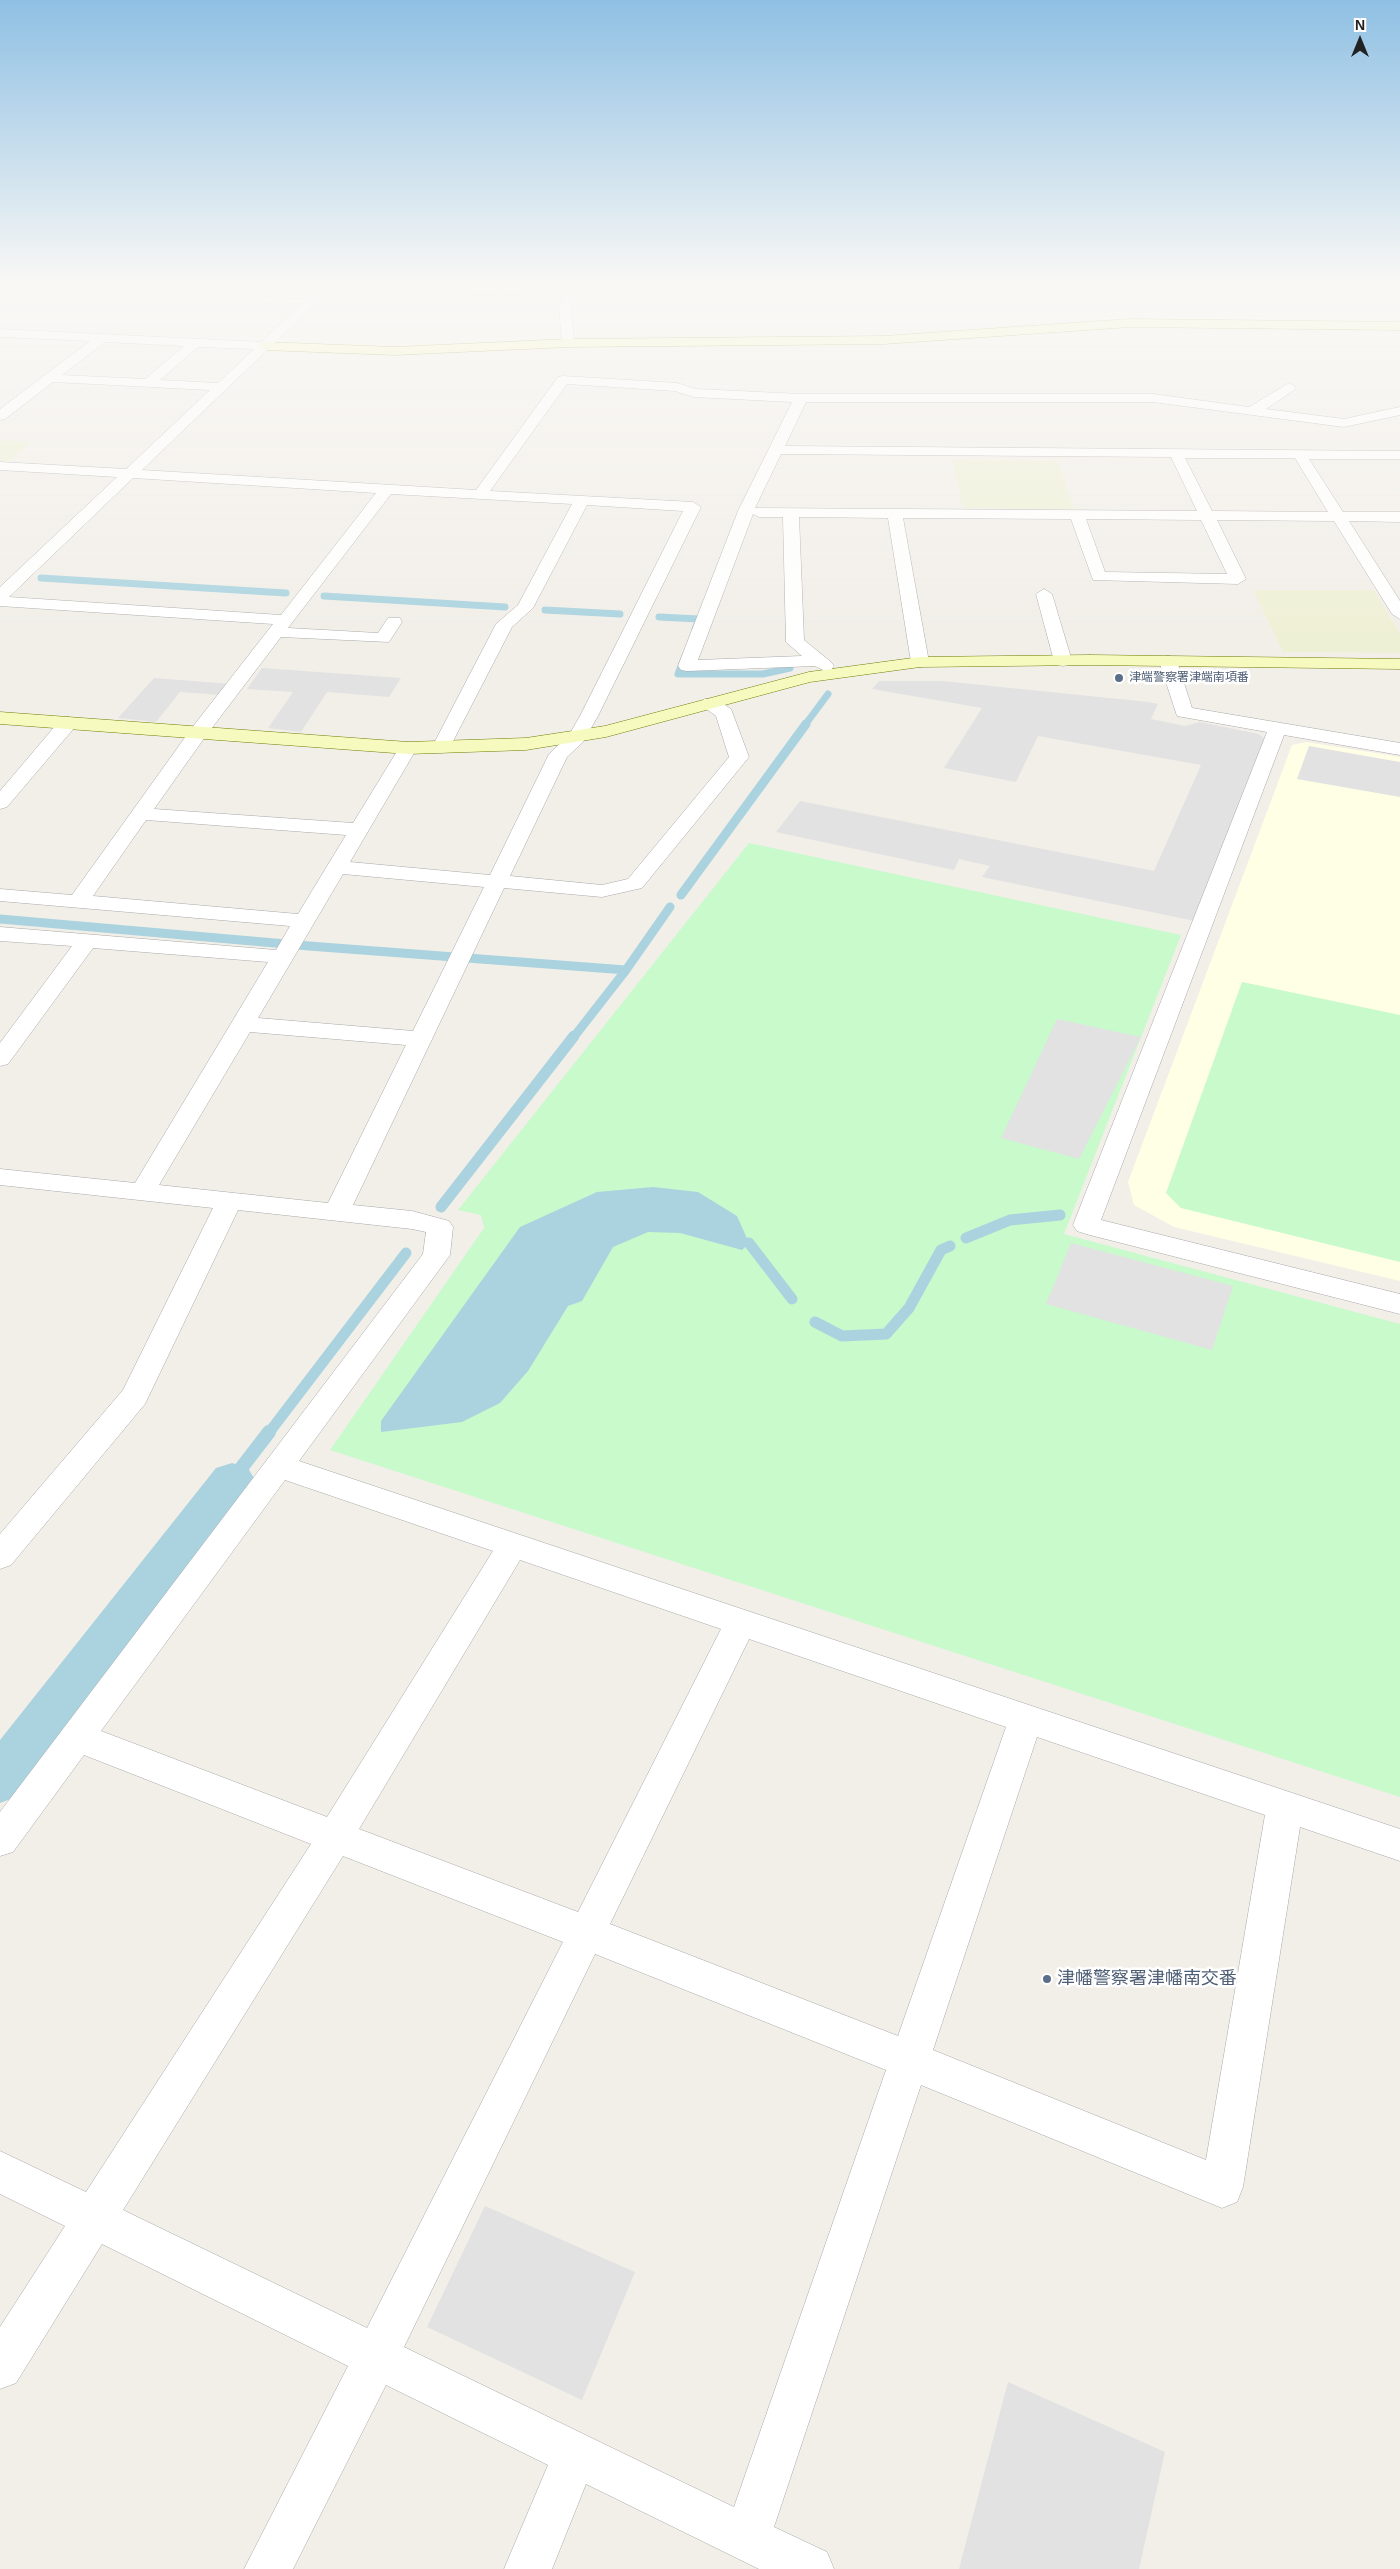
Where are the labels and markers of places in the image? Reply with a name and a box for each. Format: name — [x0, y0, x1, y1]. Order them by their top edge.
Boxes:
place label: 津端警察署津端南項番 — [1129, 671, 1249, 685]
marker: 津端警察署津端南項番 — [1113, 672, 1125, 684]
place label: 津幡警察署津幡南交番 — [1057, 1968, 1237, 1990]
marker: 津幡警察署津幡南交番 — [1041, 1973, 1053, 1985]

